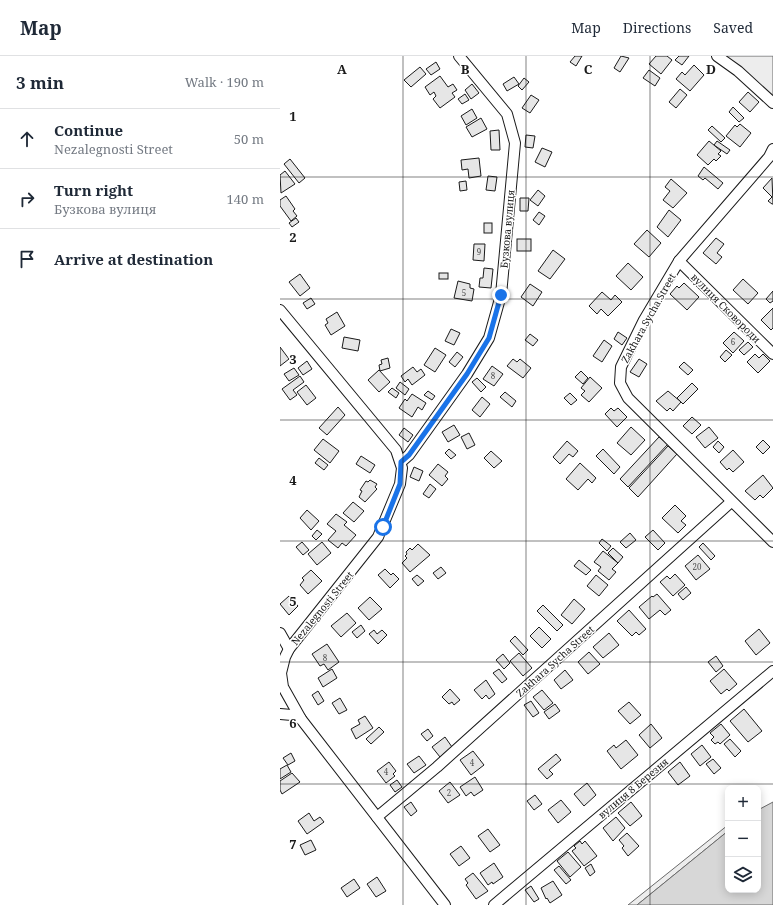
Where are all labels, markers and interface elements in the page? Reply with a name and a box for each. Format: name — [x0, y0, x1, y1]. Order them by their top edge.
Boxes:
text: Map — [20, 15, 62, 41]
text: Map — [571, 18, 601, 37]
text: Directions — [623, 18, 691, 37]
text: Saved — [713, 18, 753, 37]
text: A — [337, 60, 347, 78]
text: B — [461, 60, 470, 78]
text: C — [584, 60, 593, 78]
text: D — [706, 60, 716, 78]
text: 3 min — [16, 71, 64, 94]
text: Walk · 190 m — [185, 73, 264, 91]
text: 1 — [289, 107, 297, 125]
text: Continue — [54, 120, 123, 140]
icon: ahead — [16, 128, 38, 150]
text: 50 m — [234, 130, 264, 148]
text: Nezalegnosti Street — [54, 140, 173, 158]
text: Turn right — [54, 180, 133, 200]
icon: right — [16, 188, 38, 210]
street label: Бузкова вулиця — [497, 189, 517, 269]
text: 140 m — [227, 190, 264, 208]
text: Бузкова вулиця — [54, 200, 156, 218]
text: 2 — [289, 228, 297, 246]
house number: 9 — [477, 246, 481, 257]
icon: arrive — [16, 248, 38, 270]
text: Arrive at destination — [54, 249, 213, 269]
street label: Zakhara Sycha Street — [618, 270, 679, 365]
street label: вулиця Сковороди — [688, 270, 764, 346]
route end — [492, 286, 510, 304]
house number: 5 — [462, 287, 466, 298]
house number: 6 — [731, 336, 736, 347]
text: 3 — [289, 350, 297, 368]
house number: 8 — [491, 370, 496, 381]
text: 4 — [289, 471, 297, 489]
route start — [374, 518, 392, 536]
house number: 20 — [693, 561, 702, 572]
street label: Nezalegnosti Street — [288, 568, 357, 648]
text: 5 — [289, 592, 297, 610]
street label: Zakhara Sycha Street — [513, 622, 597, 700]
house number: 8 — [323, 652, 328, 663]
text: 6 — [289, 714, 297, 732]
street label: вулиця 8 Березня — [595, 754, 671, 822]
house number: 4 — [470, 757, 475, 768]
house number: 4 — [384, 766, 389, 777]
map controls — [725, 785, 761, 893]
button: + — [725, 785, 761, 821]
house number: 2 — [447, 787, 451, 798]
button: − — [725, 821, 761, 857]
text: 7 — [289, 835, 297, 853]
button: layers — [725, 857, 761, 893]

